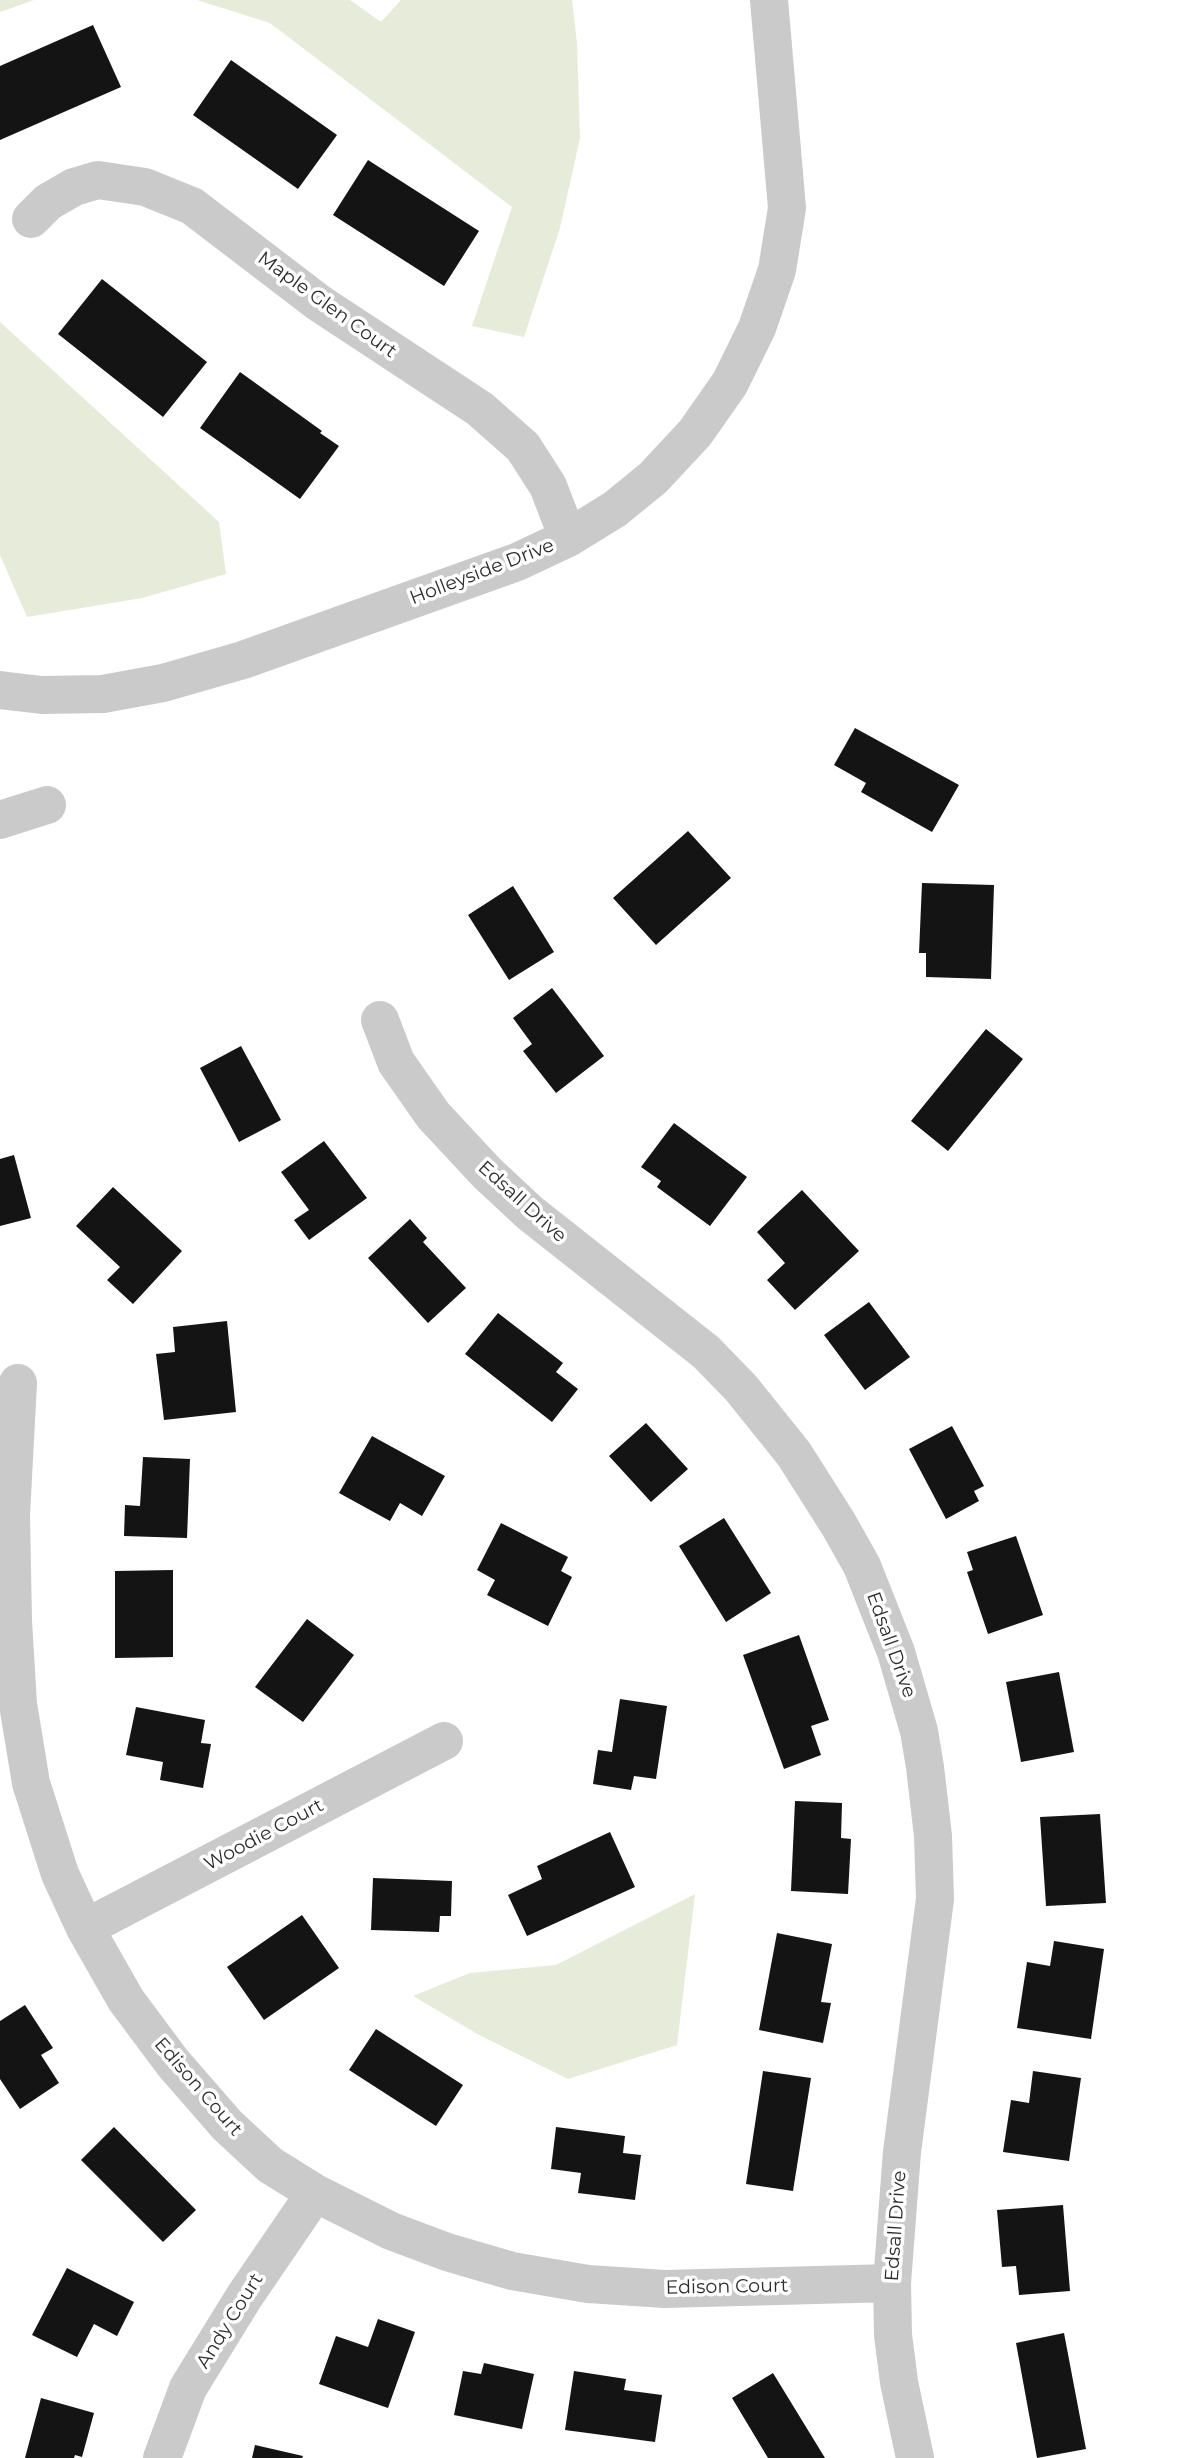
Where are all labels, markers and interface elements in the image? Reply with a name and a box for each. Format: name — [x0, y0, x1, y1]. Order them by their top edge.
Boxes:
street label: Maple Glen Court — [253, 247, 401, 363]
street label: Holleyside Drive — [407, 534, 557, 610]
street label: Edsall Drive — [473, 1156, 571, 1248]
street label: Edsall Drive — [861, 1589, 921, 1701]
street label: Woodie Court — [201, 1794, 327, 1876]
street label: Edison Court — [149, 2033, 247, 2141]
street label: Edsall Drive — [881, 2170, 911, 2282]
street label: Andy Court — [192, 2269, 268, 2373]
street label: Edison Court — [665, 2275, 789, 2299]

